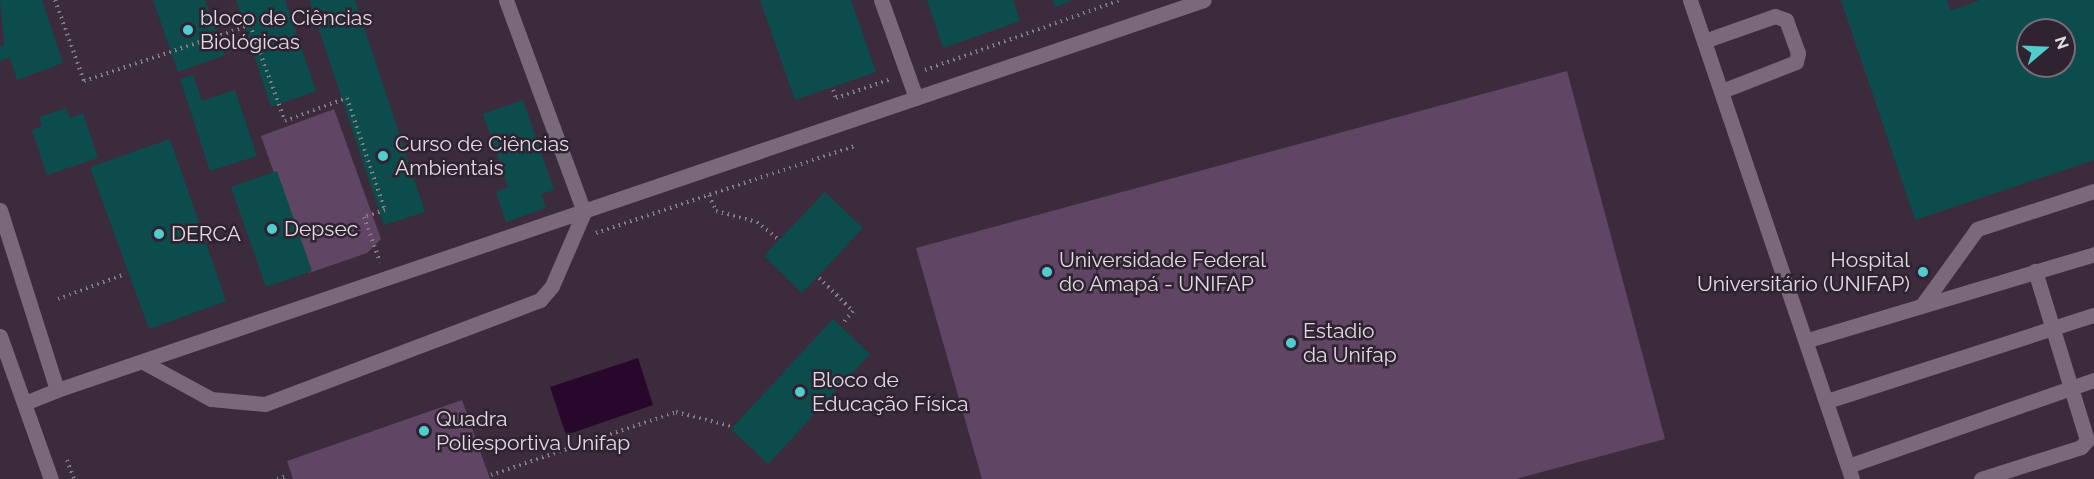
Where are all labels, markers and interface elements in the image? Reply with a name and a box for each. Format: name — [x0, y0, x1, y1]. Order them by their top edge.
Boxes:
place label: bloco de Ciências Biológicas — [200, 5, 372, 55]
north arrow — [2016, 18, 2076, 78]
marker: bloco de Ciências Biológicas — [181, 23, 195, 37]
text: N — [2051, 34, 2073, 51]
place label: Curso de Ciências Ambientais — [395, 131, 569, 181]
marker: Curso de Ciências Ambientais — [376, 149, 390, 163]
place label: Depsec — [284, 216, 358, 242]
place label: DERCA — [171, 221, 241, 247]
marker: Depsec — [265, 222, 279, 236]
marker: DERCA — [152, 227, 166, 241]
place label: Universidade Federal do Amapá - UNIFAP — [1059, 247, 1266, 297]
place label: Hospital Universitário (UNIFAP) — [1697, 247, 1910, 297]
marker: Hospital Universitário (UNIFAP) — [1914, 263, 1932, 281]
marker: Universidade Federal do Amapá - UNIFAP — [1040, 265, 1054, 279]
place label: Estadio da Unifap — [1303, 318, 1397, 368]
marker: Estadio da Unifap — [1284, 336, 1298, 350]
place label: Bloco de Educação Física — [812, 367, 968, 417]
marker: Bloco de Educação Física — [793, 385, 807, 399]
place label: Quadra Poliesportiva Unifap — [436, 406, 630, 456]
marker: Quadra Poliesportiva Unifap — [417, 424, 431, 438]

